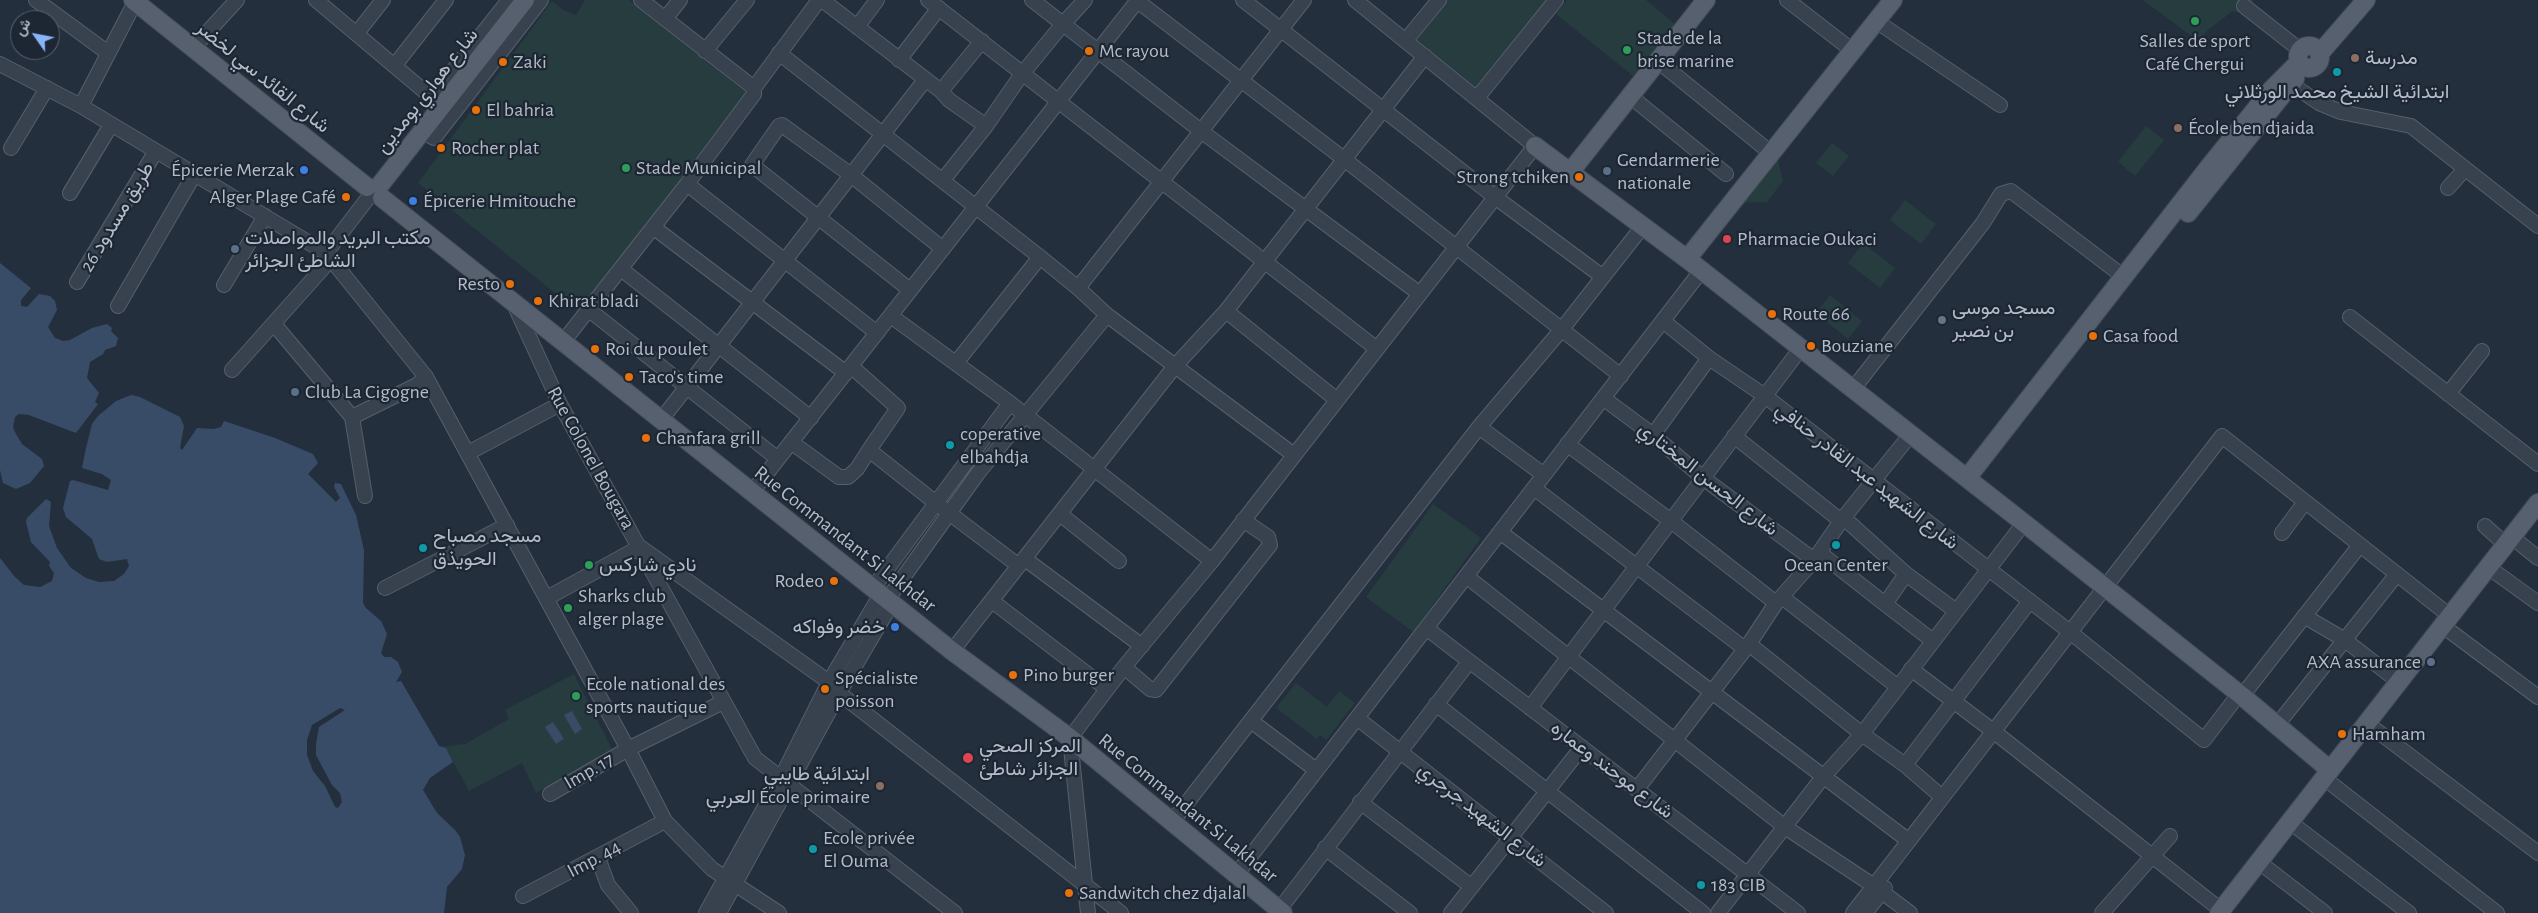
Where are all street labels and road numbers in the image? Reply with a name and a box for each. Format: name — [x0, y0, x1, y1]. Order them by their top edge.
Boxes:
street label: شارع القائد سي لخضر — [191, 16, 335, 138]
street label: شارع هواري بومدين — [371, 23, 483, 159]
street label: طريق مسدود 26 — [75, 158, 159, 276]
street label: Rue Colonel Bougara — [542, 382, 640, 534]
street label: شارع الشهيد عبد القادر حنافي — [1771, 397, 1963, 555]
street label: شارع الحسن المختاري — [1633, 417, 1783, 541]
street label: Rue Commandant Si Lakhdar — [749, 461, 941, 617]
street label: شارع موحند وعماره — [1546, 716, 1678, 824]
street label: Rue Commandant Si Lakhdar — [1093, 728, 1283, 888]
street label: Imp. 17 — [560, 747, 618, 795]
street label: شارع الشهيد جرجري — [1413, 757, 1551, 873]
street label: Imp. 44 — [563, 835, 625, 883]

